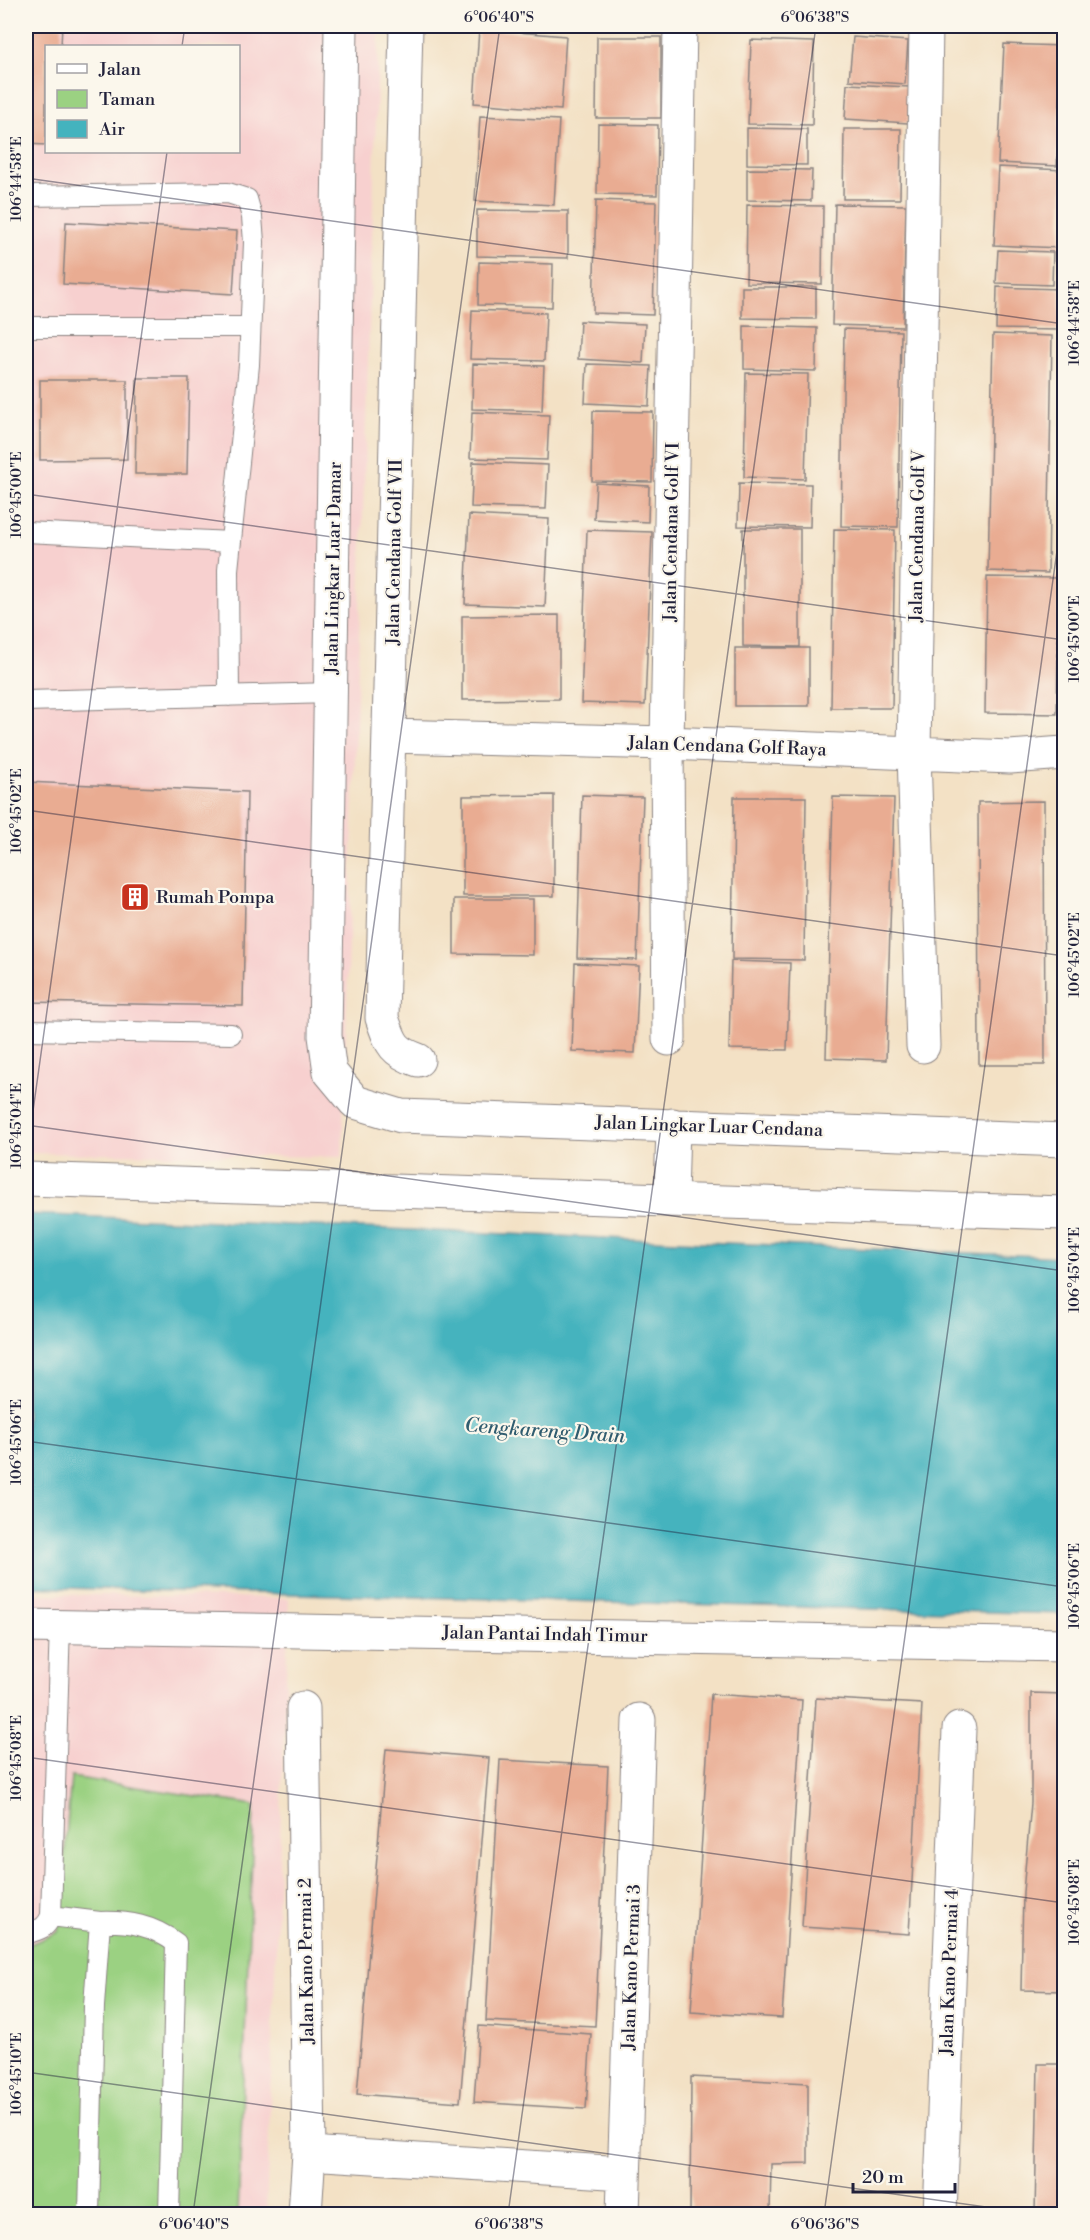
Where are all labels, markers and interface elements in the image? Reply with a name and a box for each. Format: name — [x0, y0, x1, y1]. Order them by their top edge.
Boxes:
text: 6°06'40"S — [464, 8, 534, 27]
text: 6°06'38"S — [781, 8, 849, 27]
legend — [45, 45, 240, 153]
text: Jalan — [98, 58, 141, 81]
text: Taman — [99, 88, 156, 111]
text: Air — [98, 118, 125, 141]
text: 106°44'58"E — [7, 136, 26, 222]
text: 106°44'58"E — [1065, 280, 1084, 366]
street label: Jalan Cendana Golf VI — [658, 442, 685, 623]
street label: Jalan Cendana Golf V — [904, 449, 931, 623]
text: 106°45'00"E — [7, 451, 26, 539]
street label: Jalan Cendana Golf VII — [381, 459, 408, 646]
street label: Jalan Lingkar Luar Damar — [320, 461, 347, 675]
text: 106°45'00"E — [1065, 595, 1084, 683]
street label: Jalan Cendana Golf Raya — [626, 731, 828, 762]
text: 106°45'02"E — [7, 768, 26, 854]
building icon: Rumah Pompa — [119, 881, 151, 913]
place label: Rumah Pompa — [156, 886, 275, 909]
text: 106°45'02"E — [1065, 912, 1084, 998]
text: 106°45'04"E — [7, 1083, 26, 1169]
street label: Jalan Lingkar Luar Cendana — [594, 1111, 824, 1142]
text: 106°45'04"E — [1065, 1227, 1084, 1313]
text: 106°45'06"E — [7, 1399, 26, 1485]
water label: Cengkareng Drain — [464, 1413, 627, 1450]
text: 106°45'06"E — [1065, 1543, 1084, 1629]
street label: Jalan Pantai Indah Timur — [441, 1621, 648, 1648]
text: 106°45'08"E — [7, 1715, 26, 1801]
text: 106°45'08"E — [1065, 1859, 1084, 1945]
street label: Jalan Kano Permai 2 — [294, 1878, 319, 2045]
street label: Jalan Kano Permai 3 — [617, 1884, 646, 2051]
street label: Jalan Kano Permai 4 — [935, 1888, 964, 2057]
text: 106°45'10"E — [7, 2032, 26, 2116]
scale bar — [853, 2156, 955, 2194]
text: 20 m — [862, 2166, 904, 2189]
text: 6°06'40"S — [159, 2215, 229, 2234]
text: 6°06'38"S — [475, 2215, 543, 2234]
text: 6°06'36"S — [791, 2215, 859, 2234]

